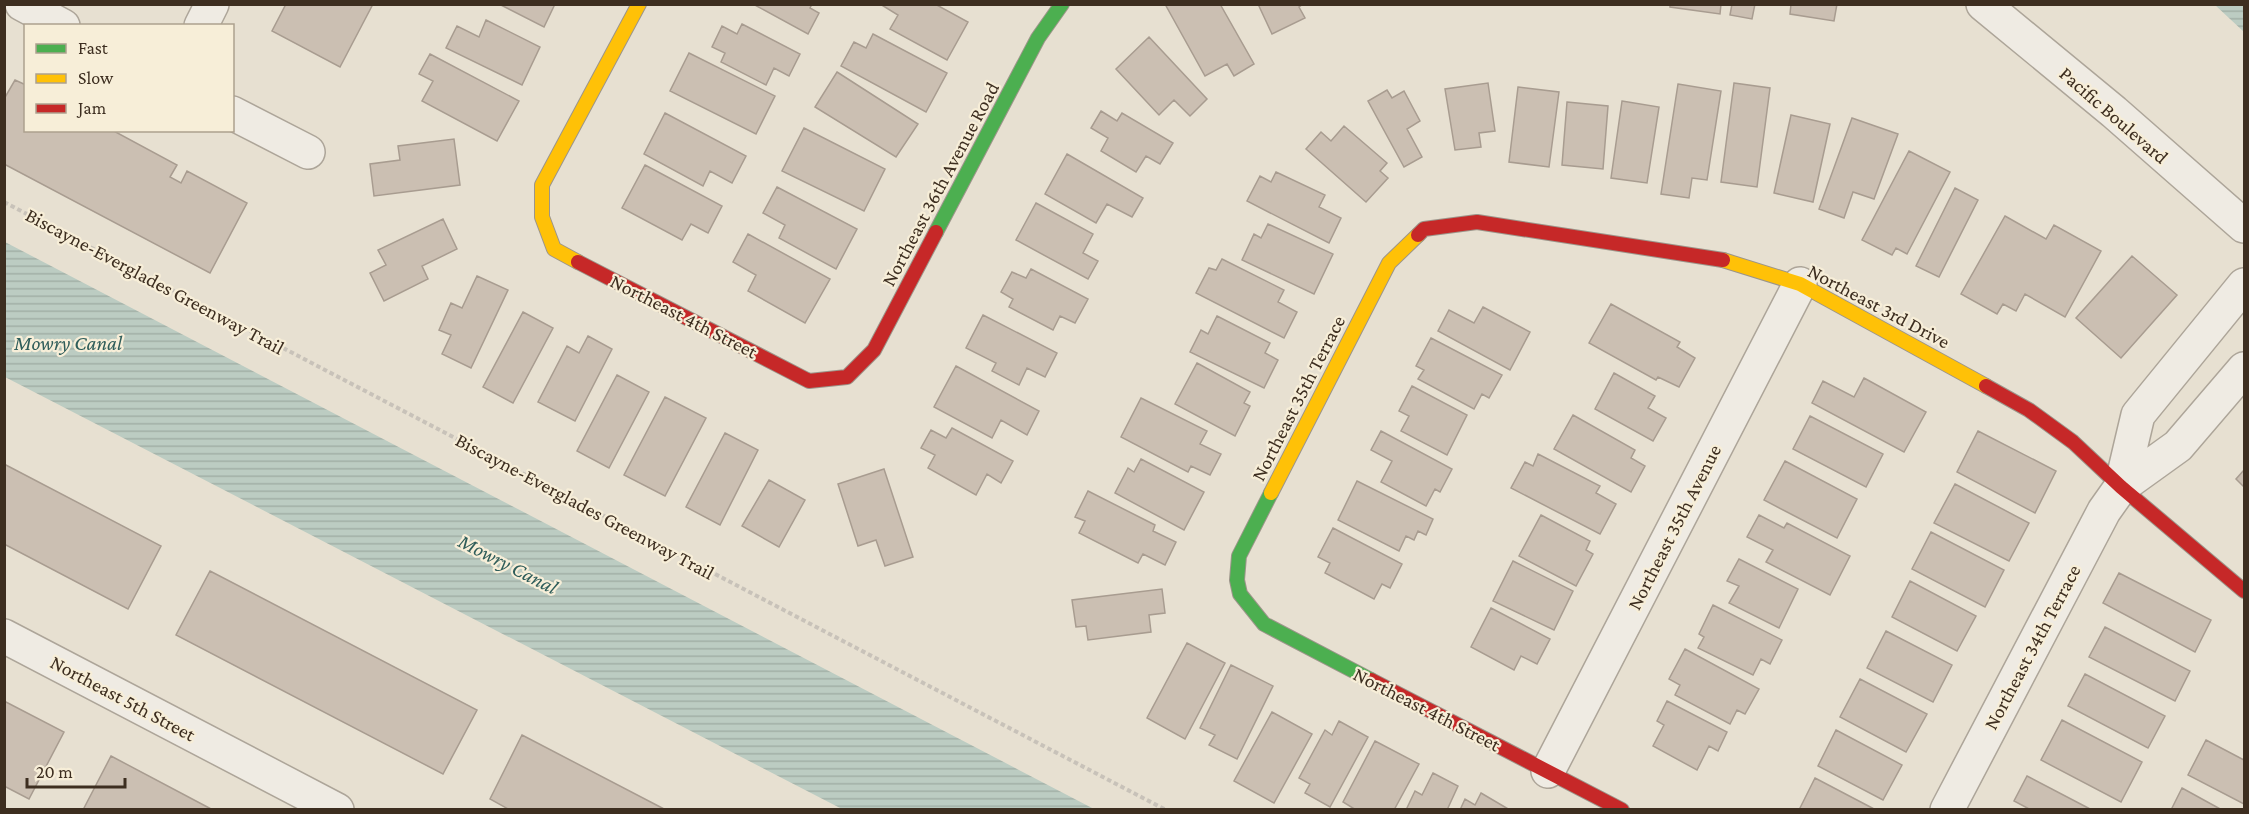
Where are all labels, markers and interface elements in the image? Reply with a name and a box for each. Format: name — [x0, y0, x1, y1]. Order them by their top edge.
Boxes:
legend — [24, 24, 234, 132]
text: Fast — [78, 38, 109, 58]
street label: Pacific Boulevard — [2055, 62, 2173, 168]
text: Slow — [78, 68, 114, 88]
street label: Northeast 36th Avenue Road — [877, 78, 1003, 290]
text: Jam — [76, 98, 107, 118]
street label: Biscayne-Everglades Greenway Trail — [22, 203, 288, 360]
street label: Northeast 3rd Drive — [1804, 259, 1954, 353]
street label: Northeast 4th Street — [607, 269, 761, 363]
street label: Northeast 35th Terrace — [1247, 311, 1349, 484]
water label: Mowry Canal — [13, 331, 123, 355]
street label: Biscayne-Everglades Greenway Trail — [452, 428, 718, 585]
street label: Northeast 35th Avenue — [1623, 440, 1725, 613]
water label: Mowry Canal — [454, 528, 562, 600]
street label: Northeast 34th Terrace — [1979, 561, 2085, 733]
street label: Northeast 5th Street — [47, 650, 200, 746]
street label: Northeast 4th Street — [1350, 662, 1504, 756]
scale bar — [27, 751, 124, 789]
text: 20 m — [36, 762, 73, 782]

